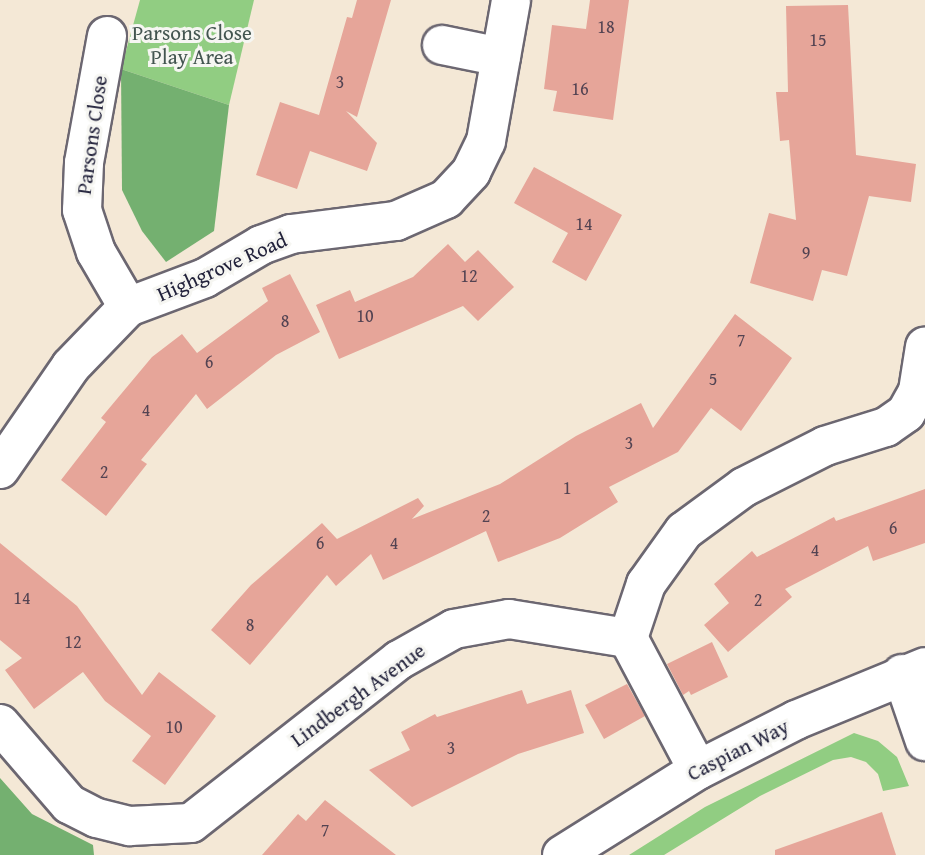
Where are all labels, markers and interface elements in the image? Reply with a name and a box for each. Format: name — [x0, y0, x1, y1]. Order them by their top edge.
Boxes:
house number: 18 — [597, 16, 615, 38]
park label: Parsons Close Play Area — [132, 20, 252, 70]
house number: 15 — [809, 29, 827, 51]
house number: 3 — [336, 71, 344, 93]
street label: Parsons Close — [71, 74, 113, 196]
house number: 16 — [571, 78, 589, 100]
house number: 14 — [575, 213, 593, 235]
street label: Highgrove Road — [153, 227, 291, 307]
house number: 9 — [802, 242, 810, 264]
house number: 12 — [460, 265, 478, 287]
house number: 10 — [356, 305, 374, 327]
house number: 8 — [281, 310, 289, 332]
house number: 7 — [737, 329, 745, 351]
house number: 6 — [205, 351, 213, 373]
house number: 5 — [709, 368, 717, 390]
house number: 4 — [142, 399, 150, 421]
house number: 3 — [625, 432, 633, 454]
house number: 2 — [100, 461, 108, 483]
house number: 1 — [563, 477, 571, 499]
house number: 2 — [482, 505, 490, 527]
house number: 6 — [889, 517, 897, 539]
house number: 6 — [316, 532, 324, 554]
house number: 4 — [390, 532, 398, 554]
house number: 4 — [811, 539, 819, 561]
house number: 14 — [13, 587, 31, 609]
house number: 2 — [754, 589, 762, 611]
house number: 8 — [246, 614, 254, 636]
house number: 12 — [64, 631, 82, 653]
street label: Lindbergh Avenue — [286, 638, 430, 752]
street label: Caspian Way — [683, 714, 793, 786]
house number: 10 — [165, 716, 183, 738]
house number: 3 — [447, 737, 455, 759]
house number: 7 — [321, 819, 329, 841]

